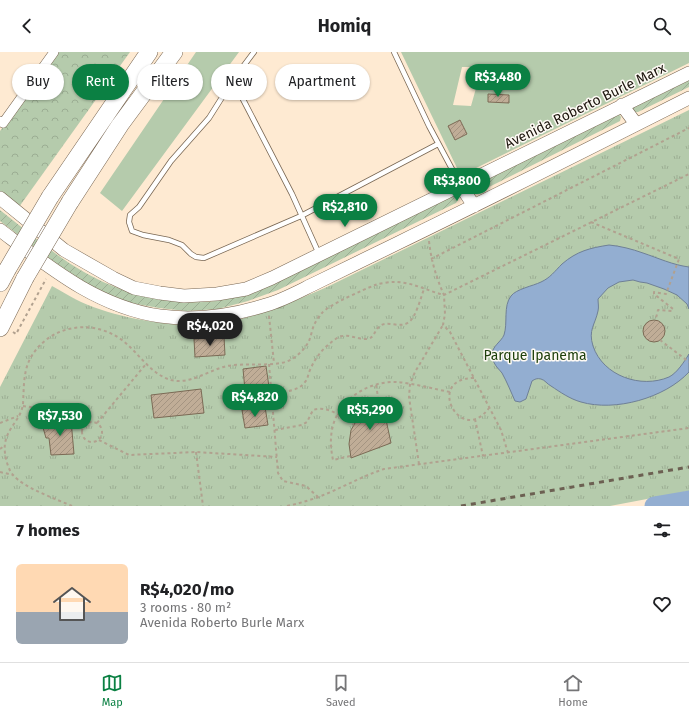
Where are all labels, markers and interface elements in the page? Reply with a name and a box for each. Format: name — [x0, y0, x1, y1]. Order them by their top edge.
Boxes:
icon: back — [16, 15, 38, 37]
text: Homiq — [318, 15, 371, 37]
icon: search — [651, 15, 673, 37]
street label: Avenida Roberto Burle Marx — [502, 59, 668, 152]
chip: Buy — [12, 64, 64, 100]
chip: Rent — [72, 64, 129, 100]
chip: Filters — [137, 64, 203, 100]
chip: New — [211, 64, 267, 100]
chip: Apartment — [275, 64, 370, 100]
pin: R$3,480 — [461, 64, 535, 98]
text: R$3,480 — [474, 69, 522, 84]
pin: R$3,800 — [420, 168, 494, 202]
text: R$3,800 — [433, 173, 481, 188]
pin: R$2,810 — [308, 194, 382, 228]
text: R$2,810 — [322, 199, 368, 214]
pin: R$4,020 — [173, 313, 247, 347]
text: R$4,020 — [186, 318, 234, 333]
park label: Parque Ipanema — [483, 347, 587, 364]
pin: R$4,820 — [218, 384, 292, 418]
text: R$4,820 — [231, 389, 279, 404]
pin: R$5,290 — [333, 397, 407, 431]
text: R$5,290 — [347, 402, 393, 417]
pin: R$7,530 — [23, 403, 97, 437]
text: R$7,530 — [37, 408, 83, 423]
icon: filters — [651, 519, 673, 541]
text: 7 homes — [16, 520, 80, 541]
text: R$4,020/mo — [140, 579, 234, 600]
icon: home — [48, 580, 96, 628]
icon: heart — [651, 593, 673, 615]
text: 3 rooms · 80 m² — [140, 600, 231, 615]
text: Avenida Roberto Burle Marx — [140, 615, 304, 630]
tab: Map — [101, 672, 123, 709]
tab: Saved — [326, 672, 356, 709]
tab: Home — [558, 672, 588, 709]

